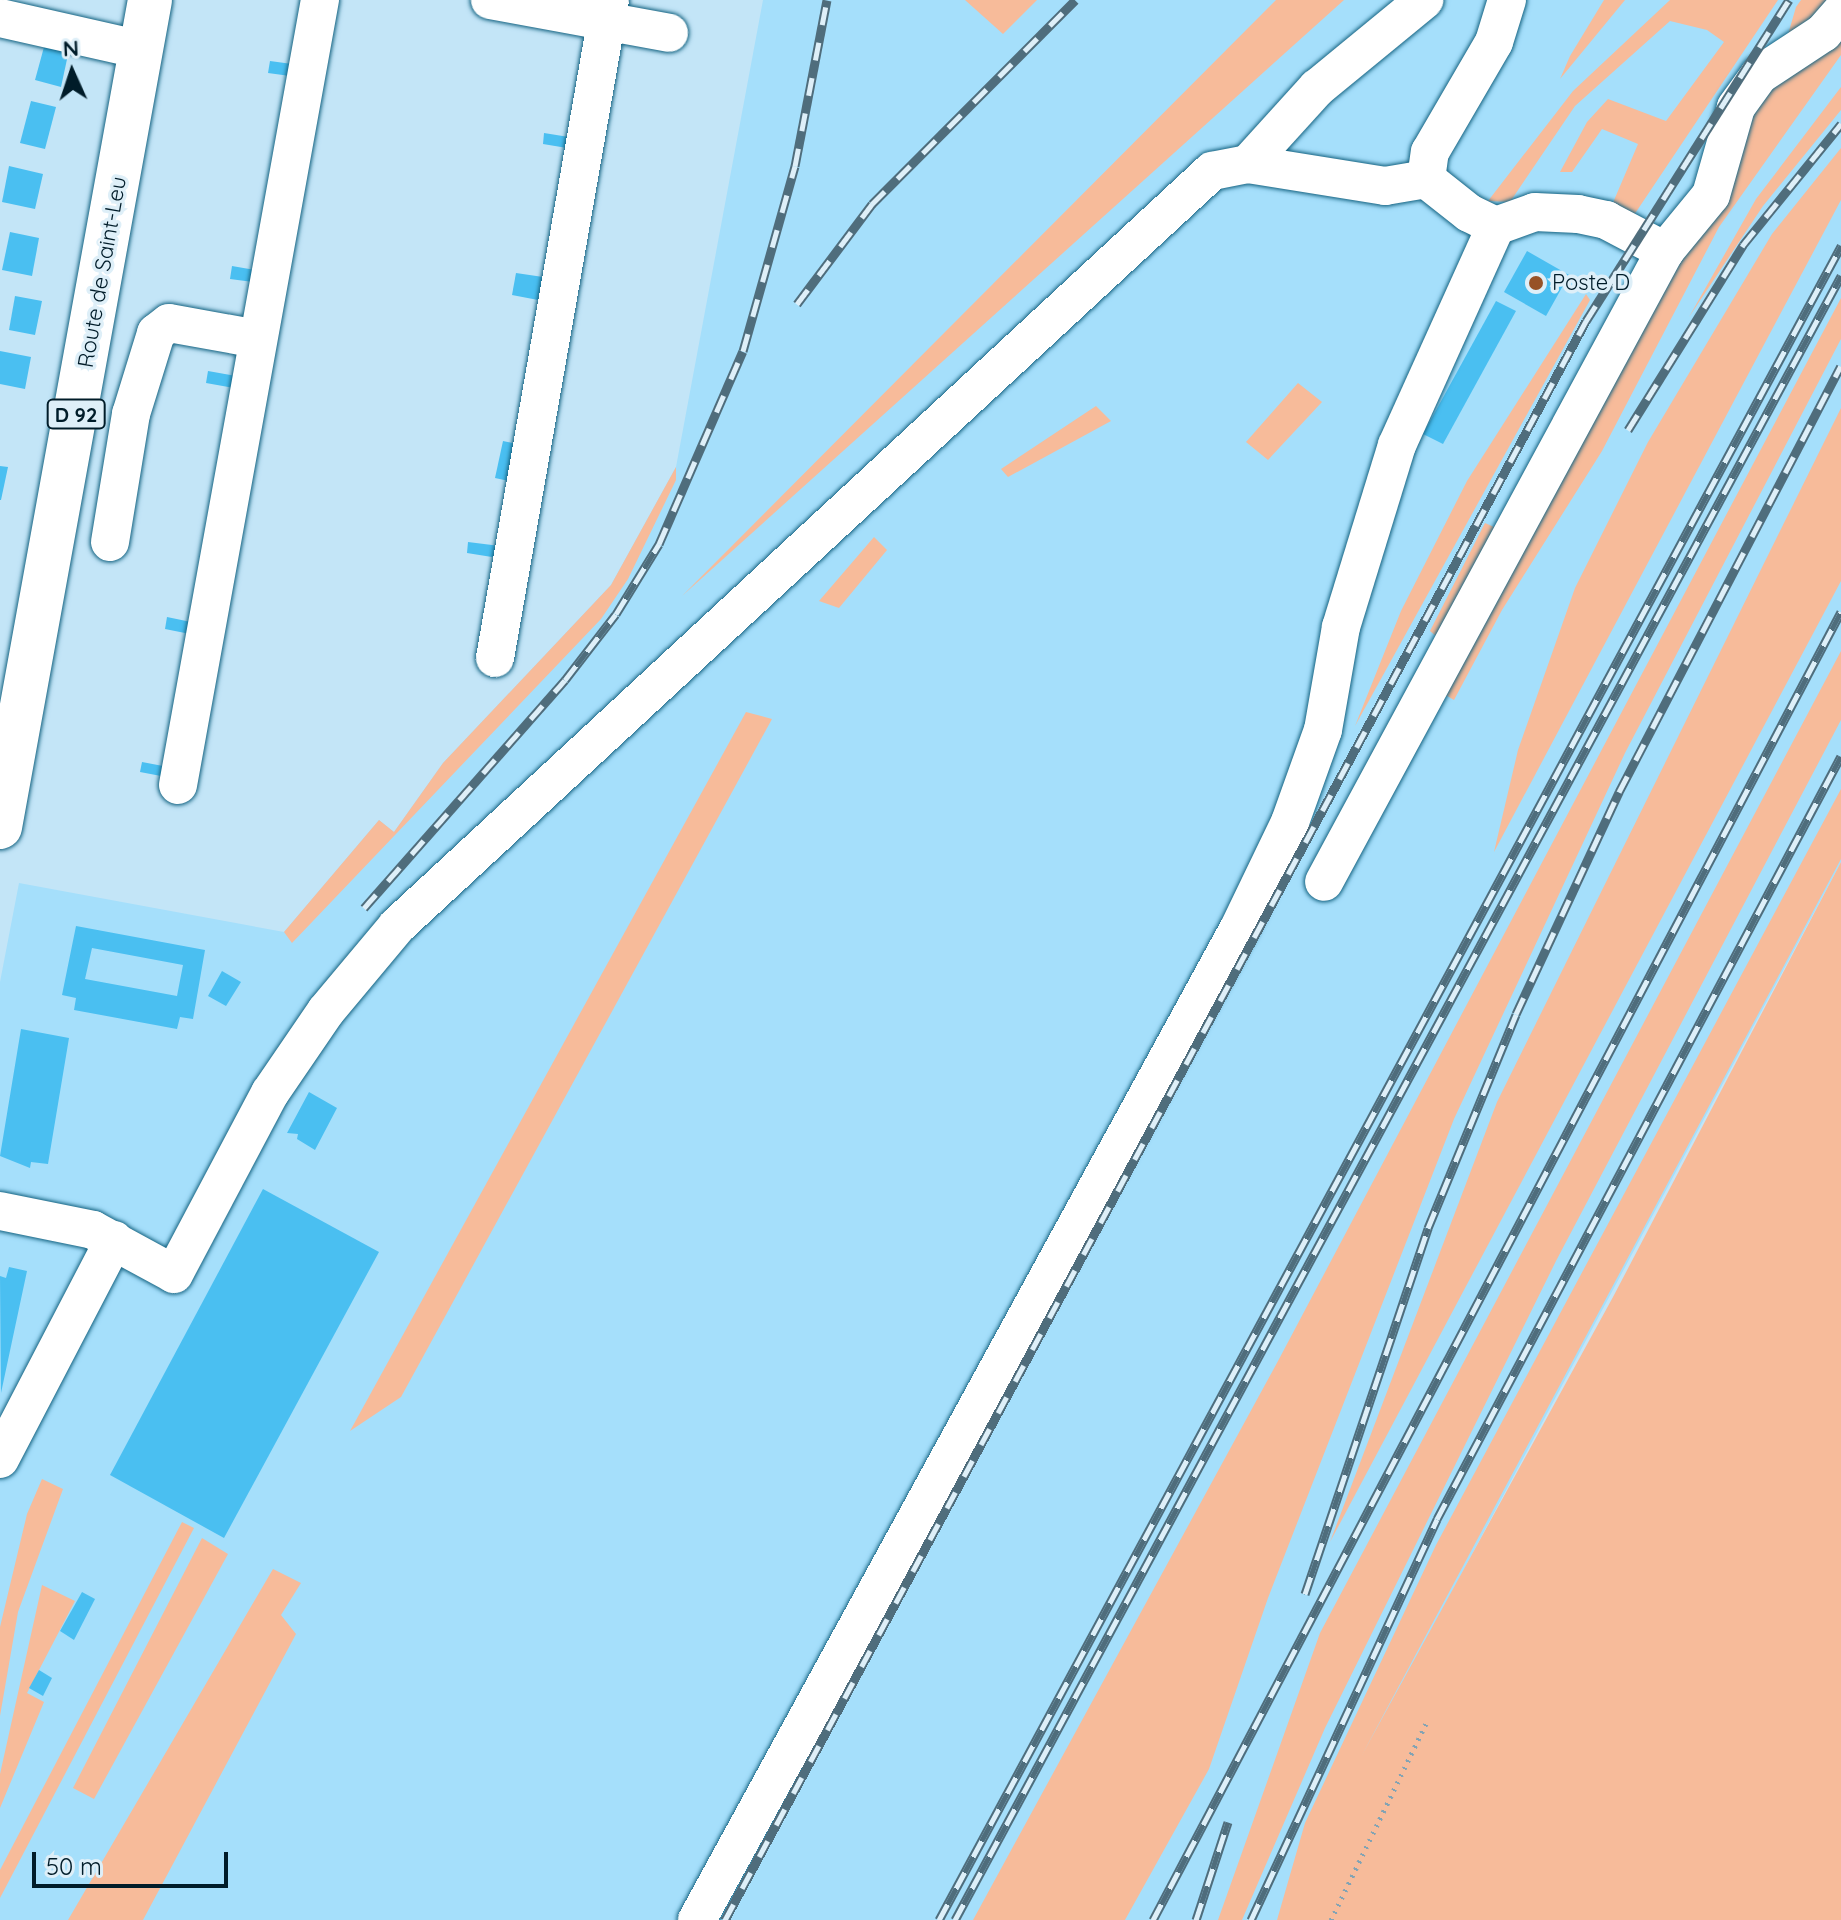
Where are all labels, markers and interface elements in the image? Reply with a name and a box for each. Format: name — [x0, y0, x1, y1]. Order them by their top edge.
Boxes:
north arrow — [32, 32, 112, 112]
text: N — [62, 34, 80, 62]
street label: Route de Saint-Leu — [72, 174, 132, 370]
place label: Poste D — [1552, 270, 1630, 296]
marker: Poste D — [1527, 274, 1545, 292]
road number: D 92 — [46, 398, 106, 430]
scale bar — [36, 1836, 232, 1886]
text: 50 m — [46, 1851, 102, 1881]

